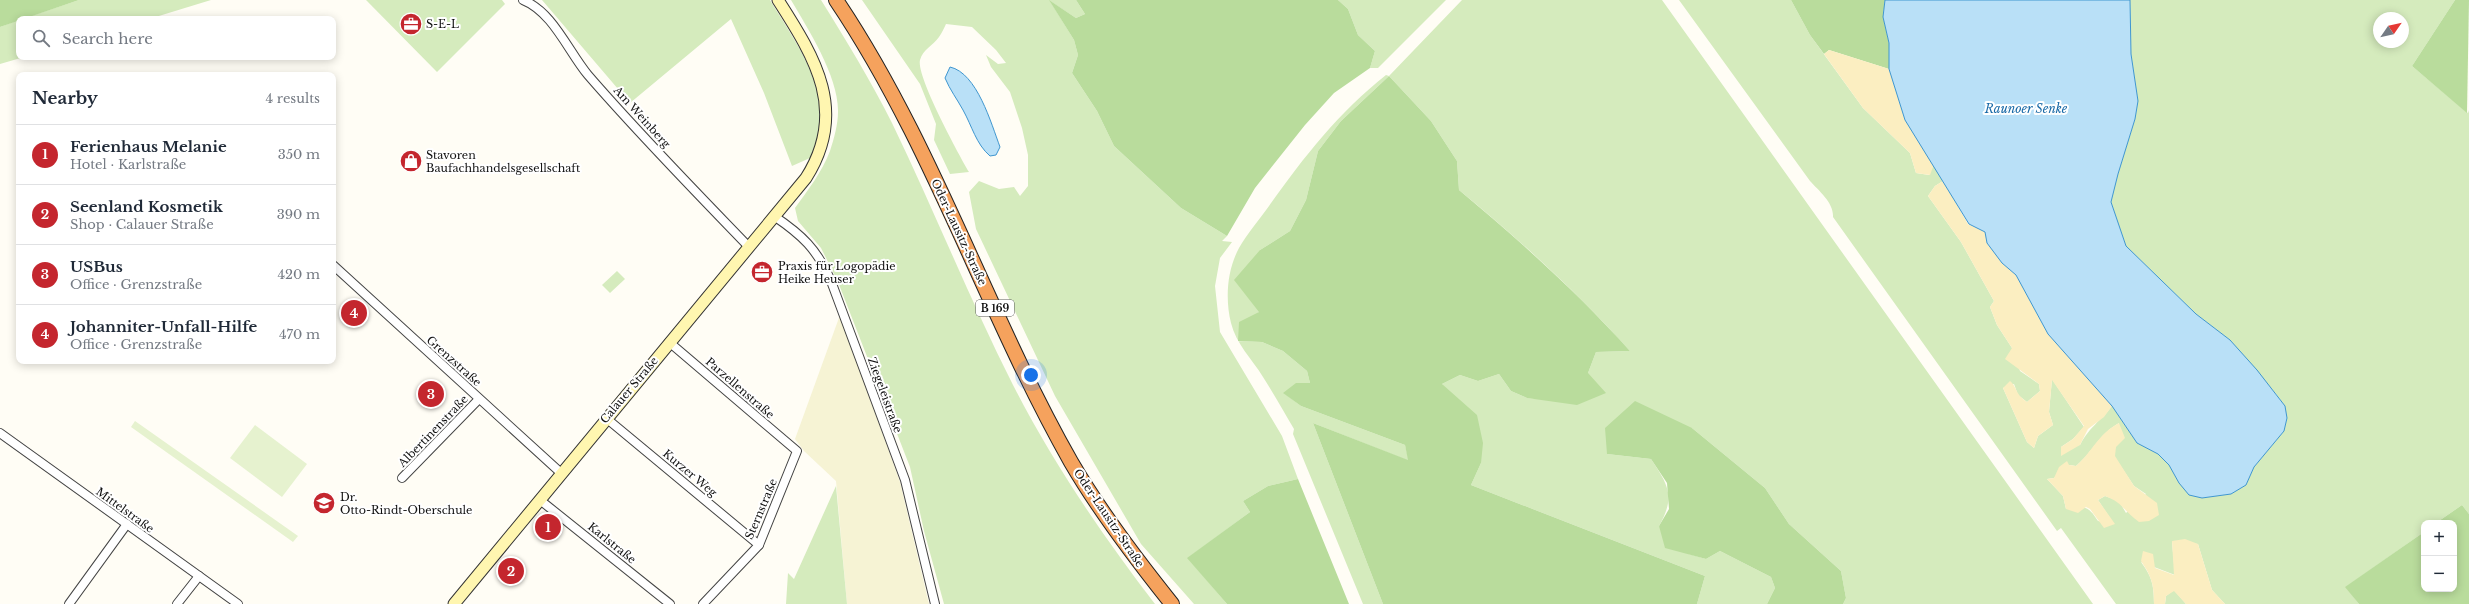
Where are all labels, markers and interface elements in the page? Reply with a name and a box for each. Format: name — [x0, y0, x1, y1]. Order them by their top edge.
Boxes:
office icon: S-E-L — [398, 11, 424, 37]
north arrow — [2373, 12, 2409, 48]
search box — [16, 16, 336, 60]
place label: S-E-L — [426, 17, 459, 31]
icon: search — [30, 27, 52, 49]
text: Search here — [62, 29, 153, 48]
street label: Am Weinberg — [610, 83, 674, 151]
text: Nearby — [32, 88, 98, 109]
text: 4 results — [266, 90, 320, 107]
water label: Raunoer Senke — [1984, 101, 2068, 116]
text: Ferienhaus Melanie — [70, 137, 227, 156]
text: 1 — [42, 146, 48, 163]
text: 350 m — [278, 146, 320, 163]
shop icon: Stavoren Baufachhandelsgesellschaft — [398, 148, 424, 174]
place label: Stavoren Baufachhandelsgesellschaft — [426, 148, 581, 175]
text: Hotel · Karlstraße — [70, 156, 186, 173]
street label: Oder-Lausitz-Straße — [928, 177, 990, 287]
text: Seenland Kosmetik — [70, 197, 223, 216]
text: 2 — [41, 206, 49, 223]
text: 390 m — [277, 206, 320, 223]
text: Shop · Calauer Straße — [70, 216, 214, 233]
text: USBus — [70, 257, 123, 276]
office icon: Praxis für Logopädie Heike Heuser — [749, 259, 775, 285]
place label: Praxis für Logopädie Heike Heuser — [778, 259, 895, 286]
text: 3 — [41, 266, 49, 283]
text: 420 m — [277, 266, 320, 283]
text: Office · Grenzstraße — [70, 276, 202, 293]
pin: 4 — [341, 298, 367, 328]
road number: B 169 — [976, 300, 1014, 316]
text: Johanniter-Unfall-Hilfe — [70, 317, 257, 336]
text: 4 — [41, 326, 49, 343]
text: 470 m — [279, 326, 320, 343]
street label: Grenzstraße — [424, 333, 484, 389]
text: Office · Grenzstraße — [70, 336, 202, 353]
street label: Calauer Straße — [597, 354, 661, 426]
street label: Parzellenstraße — [703, 354, 777, 422]
street label: Ziegeleistraße — [865, 355, 905, 435]
your location — [1021, 365, 1041, 385]
pin: 3 — [418, 379, 444, 409]
street label: Albertinenstraße — [394, 392, 471, 471]
street label: Kurzer Weg — [660, 446, 720, 500]
street label: Oder-Lausitz-Straße — [1071, 466, 1147, 570]
street label: Sternstraße — [742, 477, 780, 541]
street label: Mittelstraße — [93, 484, 157, 536]
school or university icon: Dr. Otto-Rindt-Oberschule — [311, 490, 337, 516]
place label: Dr. Otto-Rindt-Oberschule — [340, 490, 472, 517]
pin: 1 — [535, 512, 561, 542]
street label: Karlstraße — [585, 519, 639, 567]
map controls — [2421, 520, 2457, 592]
button: + — [2421, 520, 2457, 556]
pin: 2 — [498, 556, 524, 586]
button: − — [2421, 556, 2457, 592]

